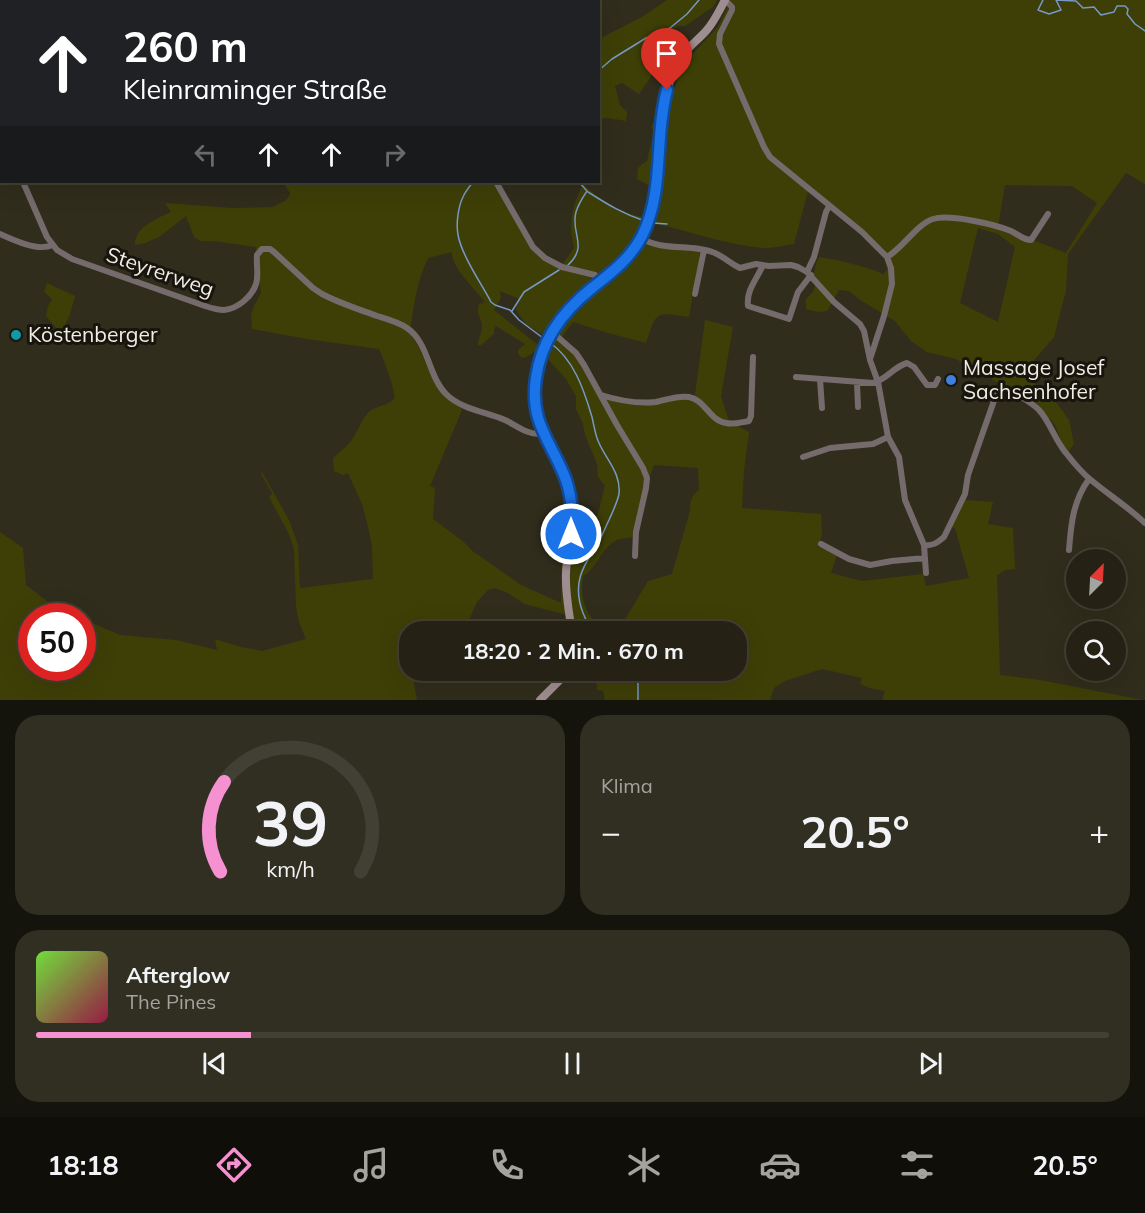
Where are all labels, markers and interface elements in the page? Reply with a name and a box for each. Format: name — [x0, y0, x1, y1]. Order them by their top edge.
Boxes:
text: 260 m — [123, 20, 248, 73]
icon: ahead — [24, 24, 102, 102]
pin — [641, 28, 692, 90]
icon: arrive — [650, 37, 683, 70]
text: Kleinraminger Straße — [123, 72, 387, 106]
icon: left — [189, 138, 222, 171]
icon: ahead — [252, 138, 285, 171]
icon: ahead — [315, 138, 348, 171]
icon: right — [378, 138, 411, 171]
street label: Steyrerweg — [103, 241, 218, 302]
place label: Köstenberger — [28, 321, 158, 347]
marker: Köstenberger — [9, 328, 23, 342]
place label: Massage Josef Sachsenhofer — [963, 354, 1105, 404]
marker: Massage Josef Sachsenhofer — [944, 373, 958, 387]
position arrow — [539, 502, 603, 566]
north arrow — [1066, 549, 1126, 609]
map controls — [1066, 549, 1126, 681]
speed limit sign: 50 — [18, 603, 96, 681]
button: search — [1066, 621, 1126, 681]
text: 18:20 · 2 Min. · 670 m — [462, 637, 684, 665]
text: Klima — [601, 773, 653, 798]
text: 39 — [253, 783, 327, 862]
text: 20.5° — [800, 803, 910, 859]
text: − — [601, 811, 621, 852]
text: + — [1089, 811, 1109, 852]
text: km/h — [266, 855, 314, 882]
text: Afterglow — [126, 961, 230, 989]
text: The Pines — [126, 989, 216, 1014]
icon: previous — [198, 1047, 231, 1080]
icon: pause — [556, 1047, 589, 1080]
icon: next — [914, 1047, 947, 1080]
icon: directions — [213, 1144, 255, 1186]
icon: music — [350, 1144, 392, 1186]
icon: phone — [486, 1144, 528, 1186]
icon: climate — [623, 1144, 665, 1186]
icon: car — [759, 1144, 801, 1186]
icon: filters — [896, 1144, 938, 1186]
text: 18:18 — [47, 1148, 119, 1182]
text: 20.5° — [1032, 1148, 1098, 1182]

